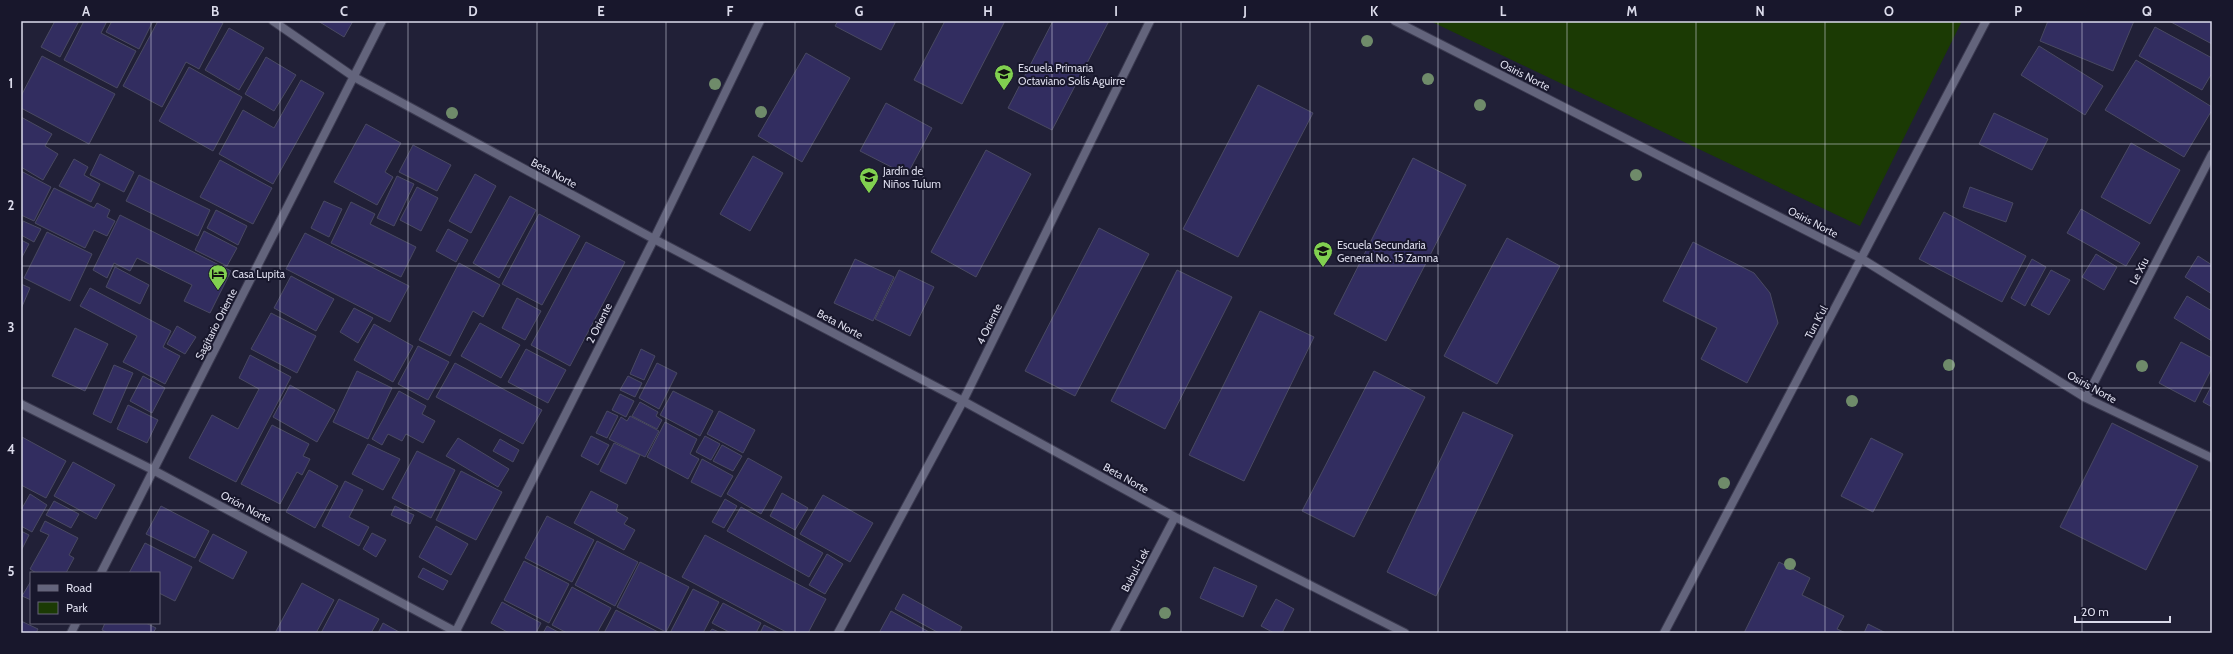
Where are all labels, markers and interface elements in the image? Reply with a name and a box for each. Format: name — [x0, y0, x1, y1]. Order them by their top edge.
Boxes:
text: A — [82, 3, 91, 19]
text: B — [211, 3, 219, 19]
text: C — [340, 3, 348, 19]
text: D — [468, 3, 478, 19]
text: E — [597, 3, 605, 19]
text: F — [727, 3, 734, 19]
text: G — [855, 3, 864, 19]
text: H — [983, 3, 993, 19]
text: I — [1114, 3, 1118, 19]
text: J — [1242, 3, 1247, 19]
text: K — [1370, 3, 1379, 19]
text: L — [1500, 3, 1507, 19]
text: M — [1627, 3, 1638, 19]
text: N — [1755, 3, 1765, 19]
text: O — [1884, 3, 1894, 19]
text: P — [2014, 3, 2022, 19]
text: Q — [2142, 3, 2152, 19]
street label: Osiris Norte — [1498, 56, 1553, 94]
place label: Escuela Primaria Octaviano Solís Aguirre — [1018, 61, 1125, 88]
school or university icon: Escuela Primaria Octaviano Solís Aguirre — [993, 63, 1015, 91]
text: 1 — [9, 75, 13, 91]
street label: Beta Norte — [529, 155, 580, 191]
place label: Jardín de Niños Tulum — [882, 164, 941, 191]
school or university icon: Jardín de Niños Tulum — [858, 166, 880, 194]
text: 2 — [8, 197, 15, 213]
street label: Osiris Norte — [1786, 203, 1841, 241]
place label: Escuela Secundaria General No. 15 Zamna — [1337, 238, 1439, 265]
school or university icon: Escuela Secundaria General No. 15 Zamna — [1312, 240, 1334, 268]
street label: Le Xiu — [2126, 255, 2152, 287]
hotel icon: Casa Lupita — [207, 263, 229, 291]
place label: Casa Lupita — [232, 267, 286, 281]
street label: Sagitario Oriente — [192, 286, 240, 362]
street label: 2 Oriente — [583, 300, 615, 346]
street label: 4 Oriente — [973, 301, 1005, 347]
street label: Tun K'ul — [1801, 303, 1831, 341]
street label: Beta Norte — [815, 306, 866, 342]
text: 3 — [7, 319, 15, 335]
street label: Osiris Norte — [2065, 368, 2120, 407]
text: 4 — [7, 441, 15, 457]
street label: Beta Norte — [1101, 460, 1152, 496]
street label: Orión Norte — [218, 488, 274, 526]
street label: Bubul-Lek — [1118, 546, 1152, 594]
text: 5 — [8, 563, 15, 579]
legend — [30, 572, 160, 624]
text: Road — [66, 580, 92, 595]
scale bar — [2075, 598, 2170, 624]
text: Park — [66, 600, 88, 615]
text: 20 m — [2081, 604, 2109, 619]

